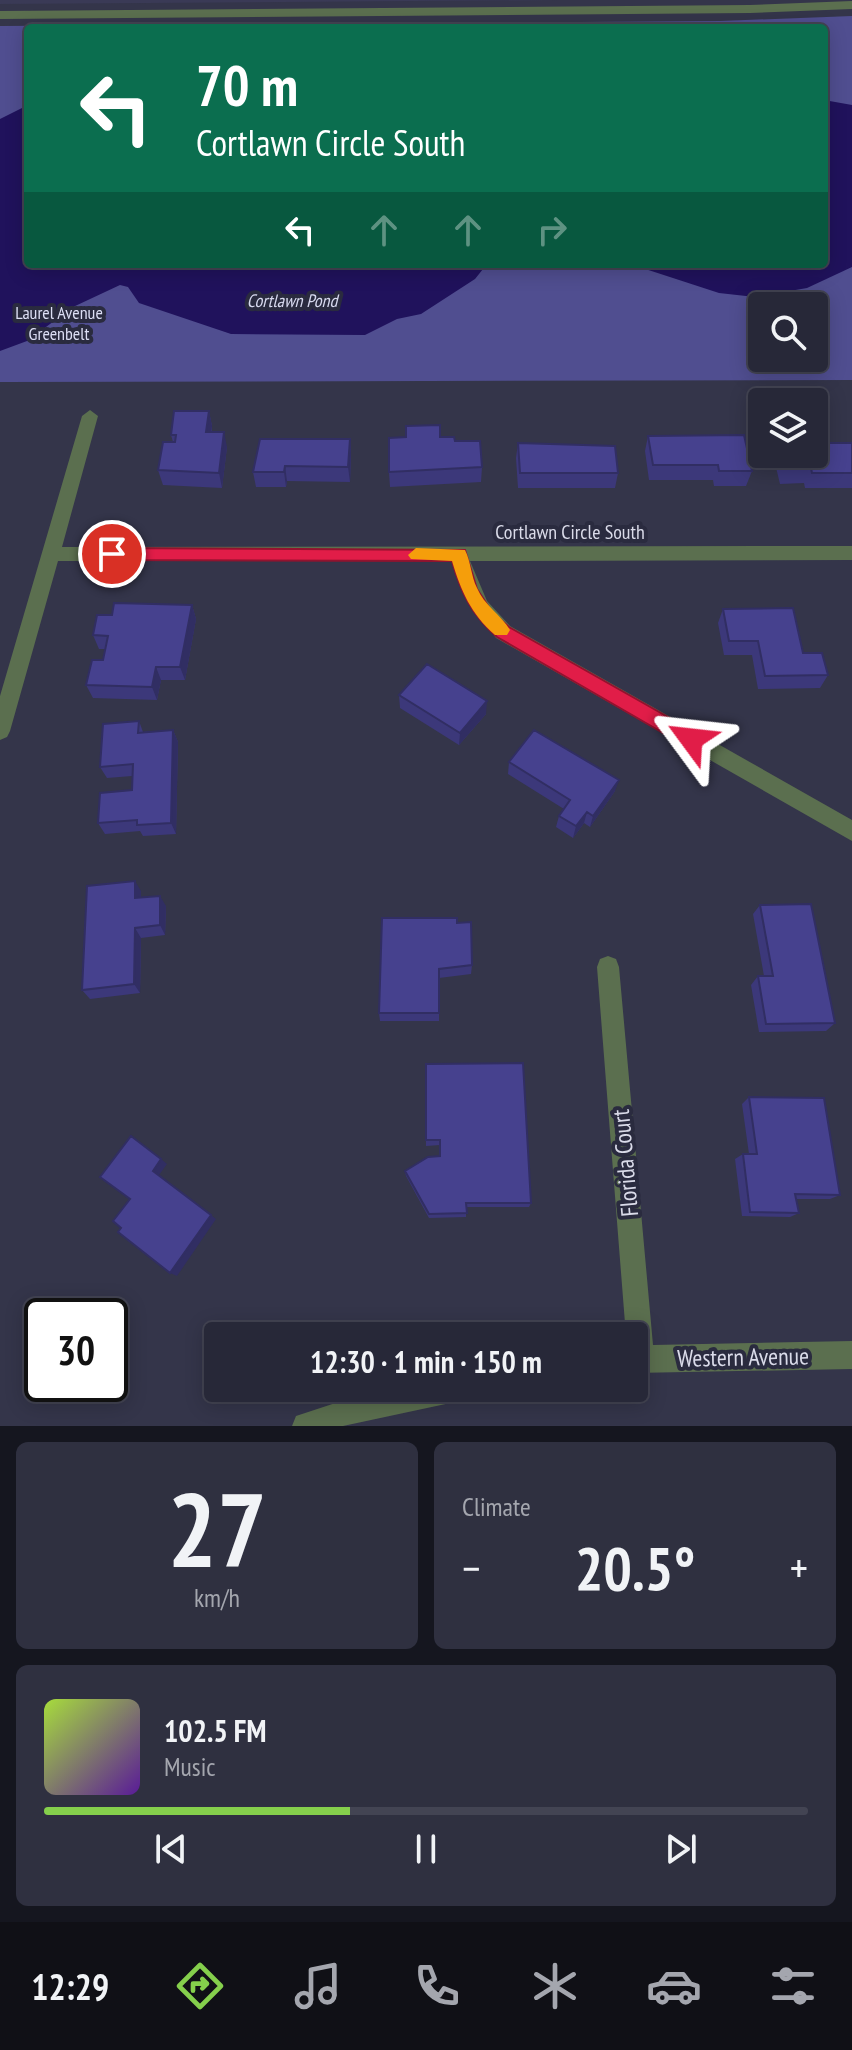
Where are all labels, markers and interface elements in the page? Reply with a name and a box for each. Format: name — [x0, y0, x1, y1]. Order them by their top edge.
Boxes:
text: 70 m — [196, 49, 298, 121]
icon: left — [64, 56, 168, 160]
text: Cortlawn Circle South — [196, 119, 465, 166]
icon: left — [278, 208, 322, 252]
icon: ahead — [362, 208, 406, 252]
icon: ahead — [446, 208, 490, 252]
icon: right — [530, 208, 574, 252]
water label: Cortlawn Pond — [247, 289, 340, 312]
map controls — [748, 292, 828, 468]
button: search — [748, 292, 828, 372]
park label: Laurel Avenue Greenbelt — [15, 301, 103, 345]
button: layers — [748, 388, 828, 468]
street label: Cortlawn Circle South — [495, 519, 645, 545]
pin — [78, 520, 146, 588]
icon: arrive — [90, 532, 134, 576]
position arrow — [649, 697, 733, 781]
street label: Florida Court — [605, 1108, 645, 1218]
speed limit sign: 30 — [24, 1298, 128, 1402]
street label: Western Avenue — [677, 1340, 809, 1374]
text: 12:30 · 1 min · 150 m — [310, 1342, 542, 1381]
text: 27 — [167, 1461, 267, 1596]
text: Climate — [462, 1490, 531, 1523]
text: 20.5° — [575, 1529, 695, 1607]
text: − — [462, 1539, 480, 1596]
text: + — [790, 1539, 808, 1596]
text: km/h — [194, 1581, 240, 1614]
text: 102.5 FM — [164, 1711, 266, 1750]
text: Music — [164, 1750, 216, 1783]
icon: previous — [149, 1827, 193, 1871]
icon: pause — [404, 1827, 448, 1871]
icon: next — [659, 1827, 703, 1871]
icon: directions — [172, 1958, 228, 2014]
icon: music — [290, 1958, 346, 2014]
icon: phone — [409, 1958, 465, 2014]
icon: climate — [527, 1958, 583, 2014]
icon: car — [646, 1958, 702, 2014]
icon: filters — [765, 1958, 821, 2014]
text: 12:29 — [31, 1963, 109, 2010]

